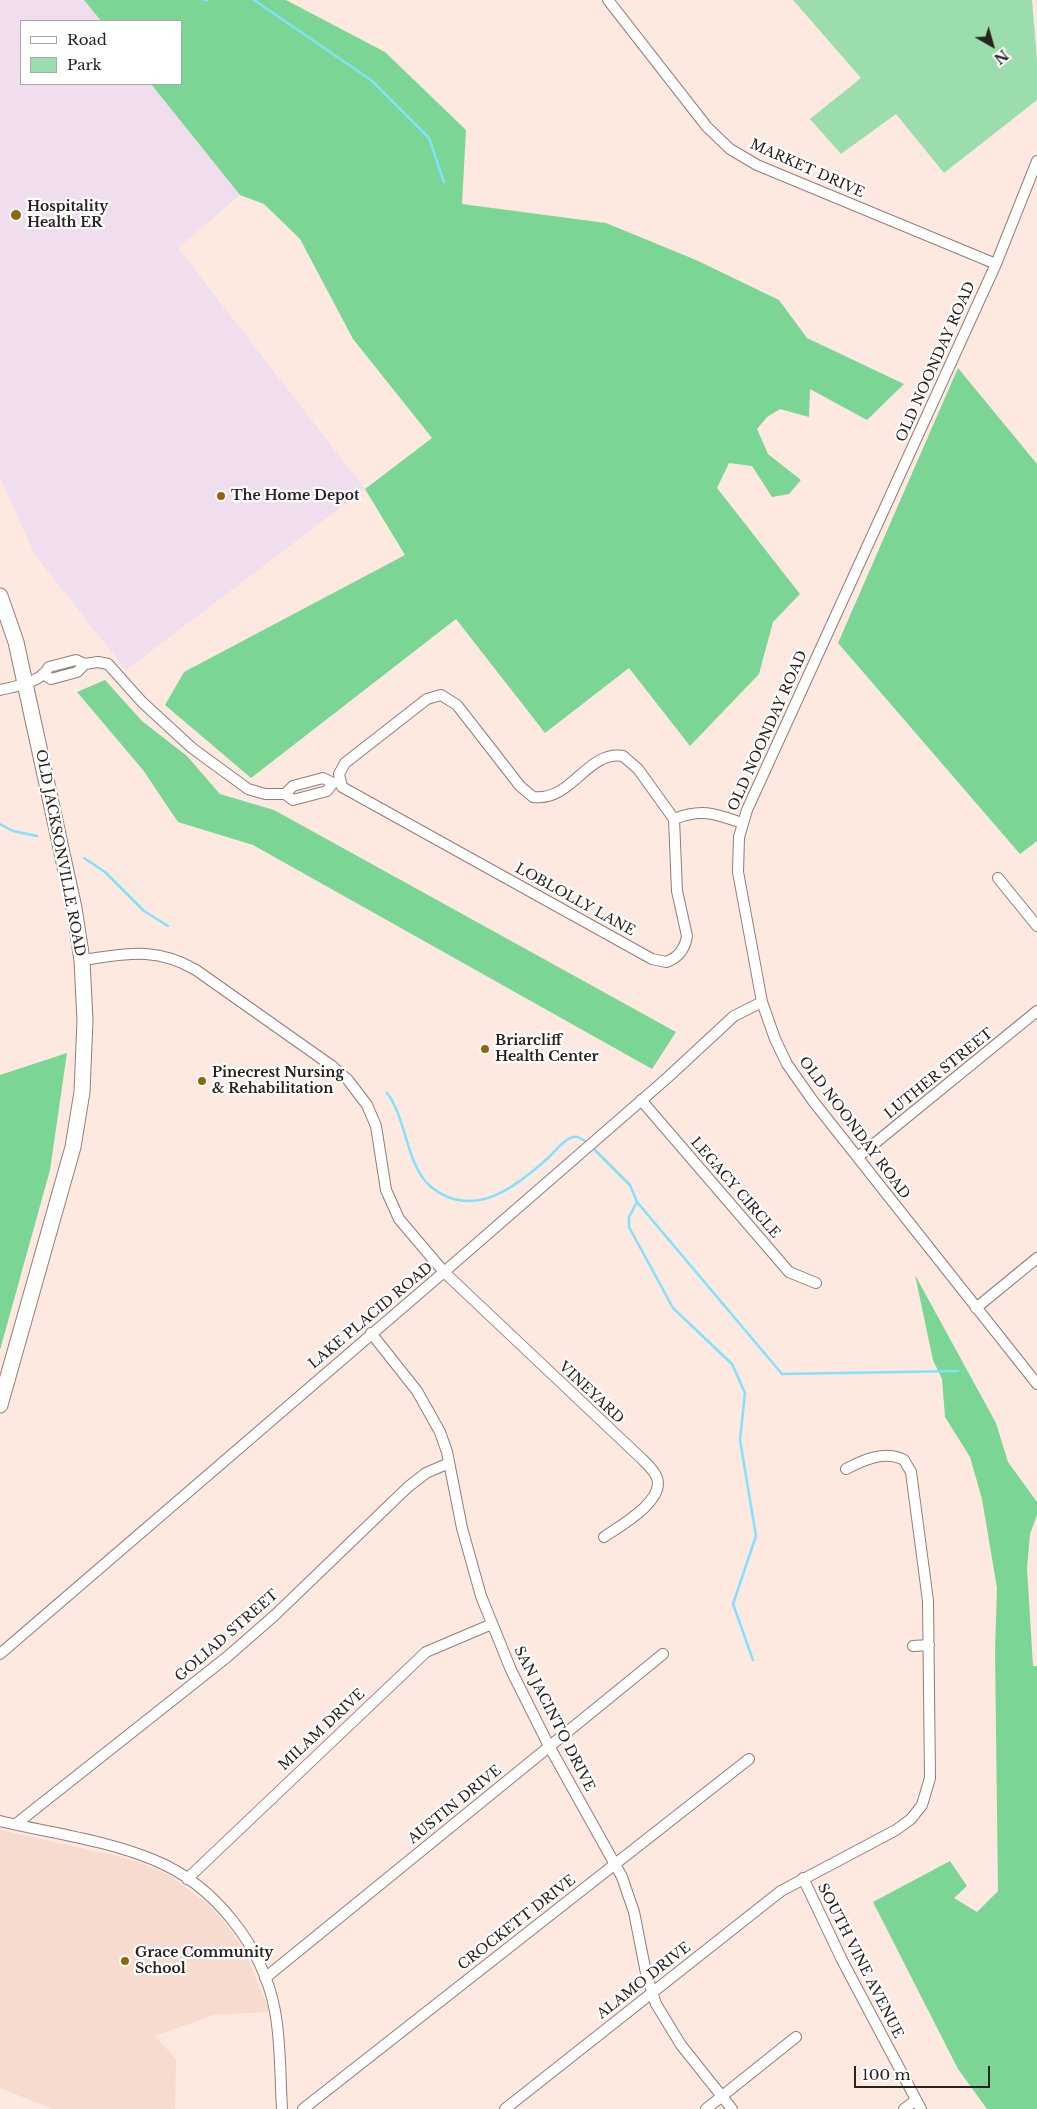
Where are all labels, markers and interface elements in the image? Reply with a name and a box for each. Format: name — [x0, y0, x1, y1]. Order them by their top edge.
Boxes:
legend — [20, 20, 182, 85]
north arrow — [967, 20, 1017, 70]
text: Road — [67, 30, 107, 49]
text: N — [991, 46, 1012, 68]
text: Park — [67, 55, 102, 74]
street label: MARKET DRIVE — [747, 136, 867, 202]
place label: Hospitality Health ER — [27, 199, 108, 232]
marker: Hospitality Health ER — [9, 208, 23, 222]
street label: OLD NOONDAY ROAD — [893, 279, 979, 445]
place label: The Home Depot — [231, 488, 359, 504]
marker: The Home Depot — [215, 490, 227, 502]
street label: OLD NOONDAY ROAD — [725, 648, 811, 814]
street label: OLD JACKSONVILLE ROAD — [32, 748, 88, 958]
street label: LOBLOLLY LANE — [512, 860, 638, 940]
street label: LUTHER STREET — [882, 1025, 996, 1123]
place label: Briarcliff Health Center — [495, 1033, 599, 1066]
marker: Briarcliff Health Center — [479, 1043, 491, 1055]
street label: OLD NOONDAY ROAD — [795, 1054, 913, 1202]
place label: Pinecrest Nursing & Rehabilitation — [212, 1065, 344, 1098]
marker: Pinecrest Nursing & Rehabilitation — [196, 1075, 208, 1087]
street label: LEGACY CIRCLE — [687, 1134, 783, 1242]
street label: LAKE PLACID ROAD — [306, 1259, 436, 1373]
street label: VINEYARD — [555, 1359, 627, 1427]
street label: GOLIAD STREET — [172, 1587, 282, 1685]
street label: SAN JACINTO DRIVE — [510, 1644, 598, 1794]
street label: MILAM DRIVE — [275, 1686, 369, 1774]
street label: AUSTIN DRIVE — [405, 1762, 505, 1848]
street label: CROCKETT DRIVE — [455, 1872, 579, 1974]
street label: SOUTH VINE AVENUE — [814, 1881, 906, 2041]
street label: ALAMO DRIVE — [594, 1939, 694, 2023]
place label: Grace Community School — [135, 1945, 273, 1978]
marker: Grace Community School — [119, 1955, 131, 1967]
scale bar — [857, 2056, 993, 2088]
text: 100 m — [862, 2065, 911, 2084]

